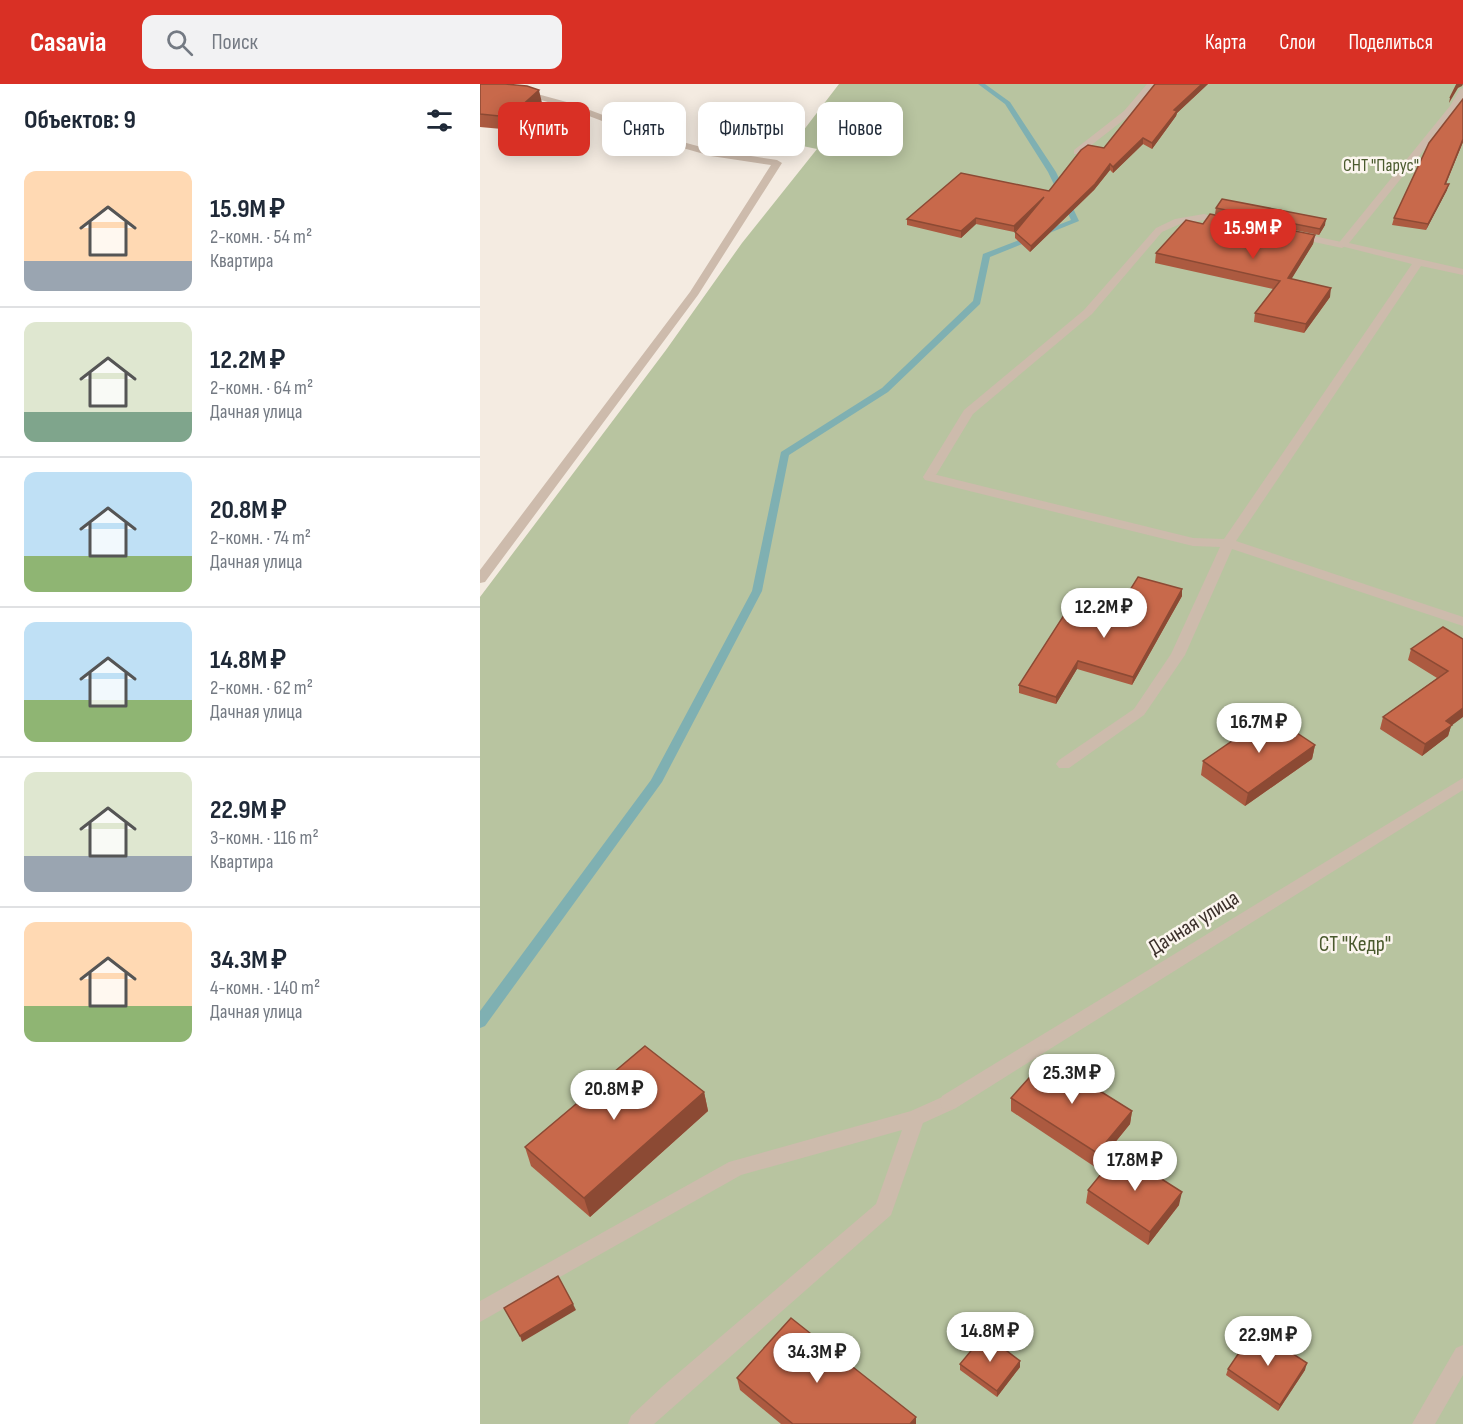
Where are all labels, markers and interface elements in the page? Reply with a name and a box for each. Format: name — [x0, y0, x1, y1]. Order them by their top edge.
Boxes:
search box — [142, 15, 562, 69]
text: Casavia — [30, 26, 106, 59]
icon: search — [163, 26, 196, 59]
text: Поиск — [211, 29, 258, 56]
text: Карта — [1205, 30, 1246, 55]
text: Слои — [1279, 30, 1315, 55]
text: Поделиться — [1348, 30, 1433, 55]
chip: Купить — [498, 102, 590, 156]
chip: Снять — [602, 102, 686, 156]
chip: Фильтры — [698, 102, 805, 156]
chip: Новое — [817, 102, 903, 156]
icon: filters — [423, 104, 456, 137]
text: Объектов: 9 — [24, 105, 136, 136]
park label: СНТ "Парус" — [1343, 155, 1419, 176]
text: 15.9M ₽ — [210, 194, 285, 225]
icon: home — [72, 195, 144, 267]
pin: 15.9M ₽ — [1198, 209, 1308, 260]
text: 15.9M ₽ — [1224, 216, 1282, 240]
text: 2-комн. · 54 m² — [210, 225, 312, 249]
text: Квартира — [210, 249, 274, 273]
text: 12.2M ₽ — [210, 345, 285, 376]
icon: home — [72, 346, 144, 418]
text: 2-комн. · 64 m² — [210, 376, 313, 400]
text: Дачная улица — [210, 400, 302, 424]
text: 20.8M ₽ — [210, 495, 287, 526]
icon: home — [72, 496, 144, 568]
text: 2-комн. · 74 m² — [210, 526, 311, 550]
text: Дачная улица — [210, 550, 302, 574]
pin: 12.2M ₽ — [1049, 588, 1159, 639]
text: 12.2M ₽ — [1075, 595, 1133, 619]
text: 14.8M ₽ — [210, 645, 286, 676]
icon: home — [72, 646, 144, 718]
text: 2-комн. · 62 m² — [210, 676, 313, 700]
text: Дачная улица — [210, 700, 302, 724]
pin: 16.7M ₽ — [1204, 703, 1314, 754]
text: 16.7M ₽ — [1231, 710, 1287, 734]
text: 22.9M ₽ — [210, 795, 286, 826]
icon: home — [72, 796, 144, 868]
text: 3-комн. · 116 m² — [210, 826, 319, 850]
text: Квартира — [210, 850, 274, 874]
street label: Дачная улица — [1144, 885, 1244, 961]
park label: СТ "Кедр" — [1319, 931, 1391, 958]
text: 34.3M ₽ — [210, 945, 287, 976]
icon: home — [72, 946, 144, 1018]
text: 4-комн. · 140 m² — [210, 976, 320, 1000]
text: Дачная улица — [210, 1000, 302, 1024]
pin: 25.3M ₽ — [1017, 1054, 1127, 1105]
text: 25.3M ₽ — [1043, 1061, 1101, 1085]
pin: 20.8M ₽ — [559, 1070, 669, 1121]
text: 20.8M ₽ — [584, 1077, 644, 1101]
pin: 17.8M ₽ — [1080, 1141, 1190, 1192]
text: 17.8M ₽ — [1107, 1148, 1163, 1172]
pin: 14.8M ₽ — [935, 1312, 1045, 1363]
pin: 22.9M ₽ — [1213, 1316, 1323, 1367]
text: 14.8M ₽ — [961, 1319, 1019, 1343]
text: 22.9M ₽ — [1239, 1323, 1297, 1347]
pin: 34.3M ₽ — [762, 1333, 872, 1384]
text: 34.3M ₽ — [787, 1340, 847, 1364]

